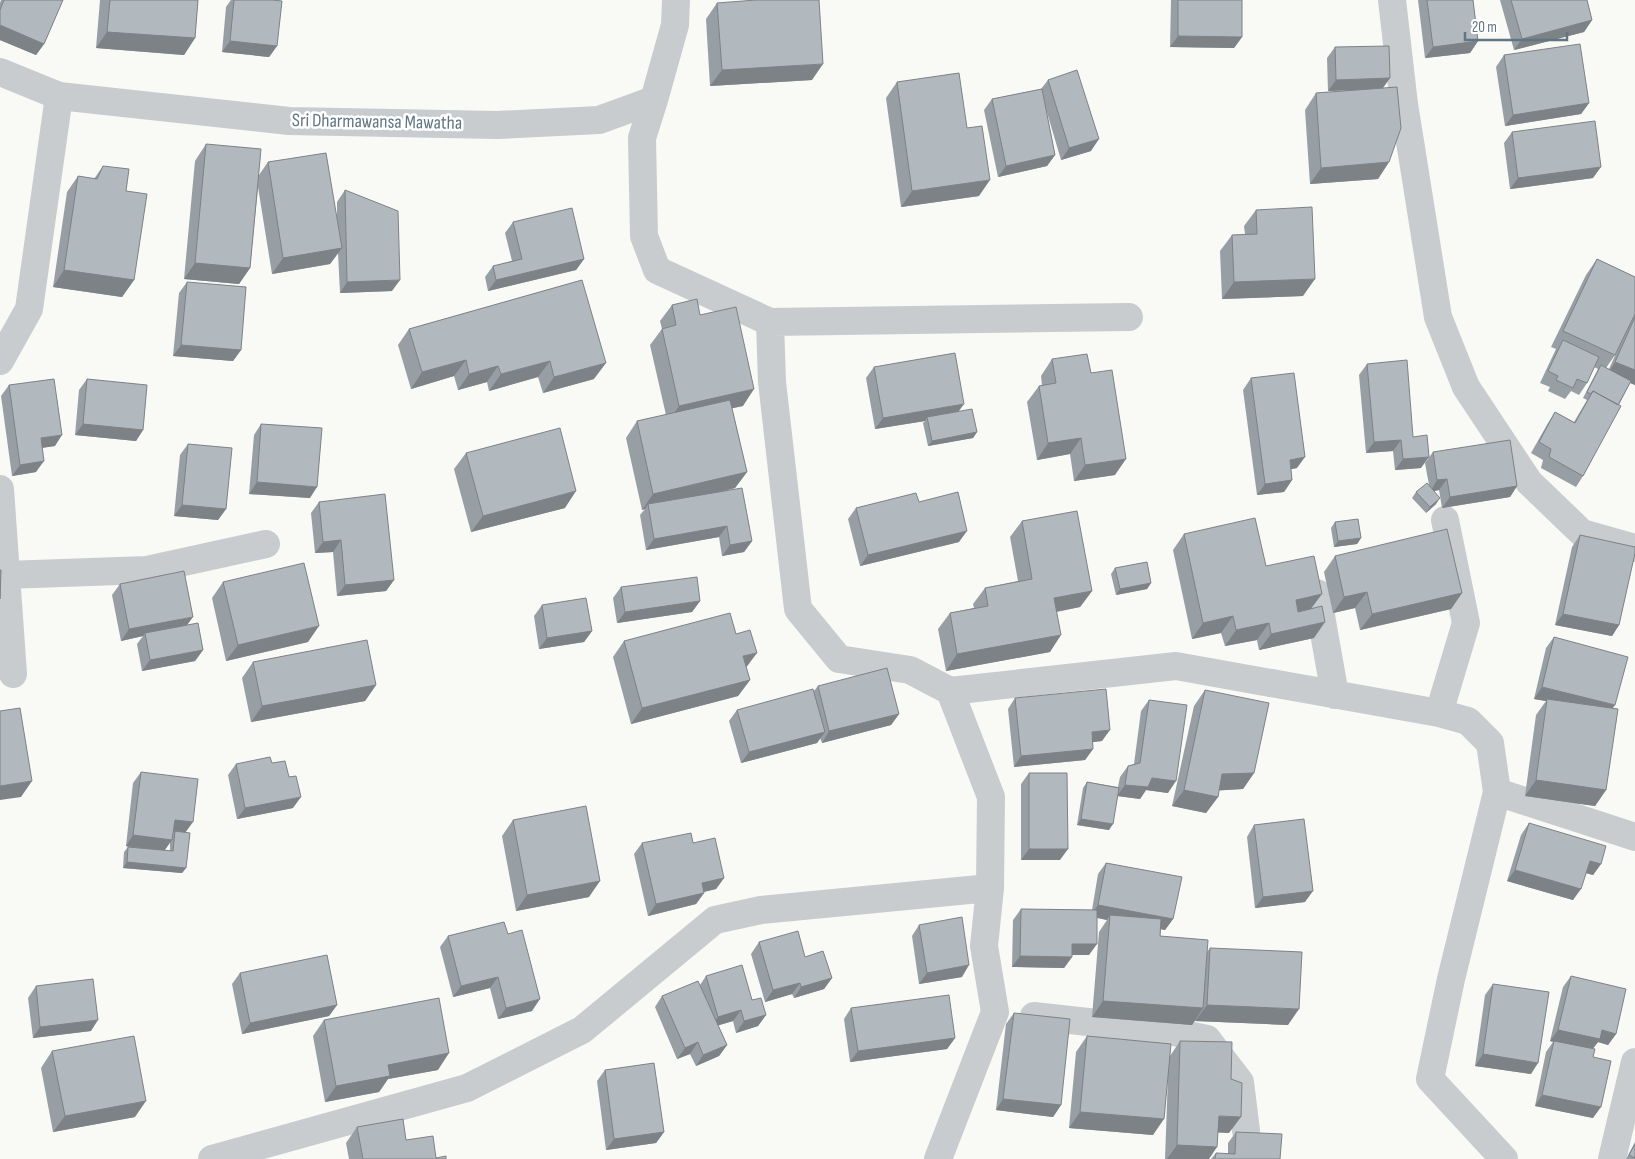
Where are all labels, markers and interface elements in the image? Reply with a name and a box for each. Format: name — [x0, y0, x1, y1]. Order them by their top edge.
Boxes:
scale bar — [1465, 10, 1568, 42]
text: 20 m — [1472, 18, 1497, 37]
street label: Sri Dharmawansa Mawatha — [292, 109, 462, 135]

